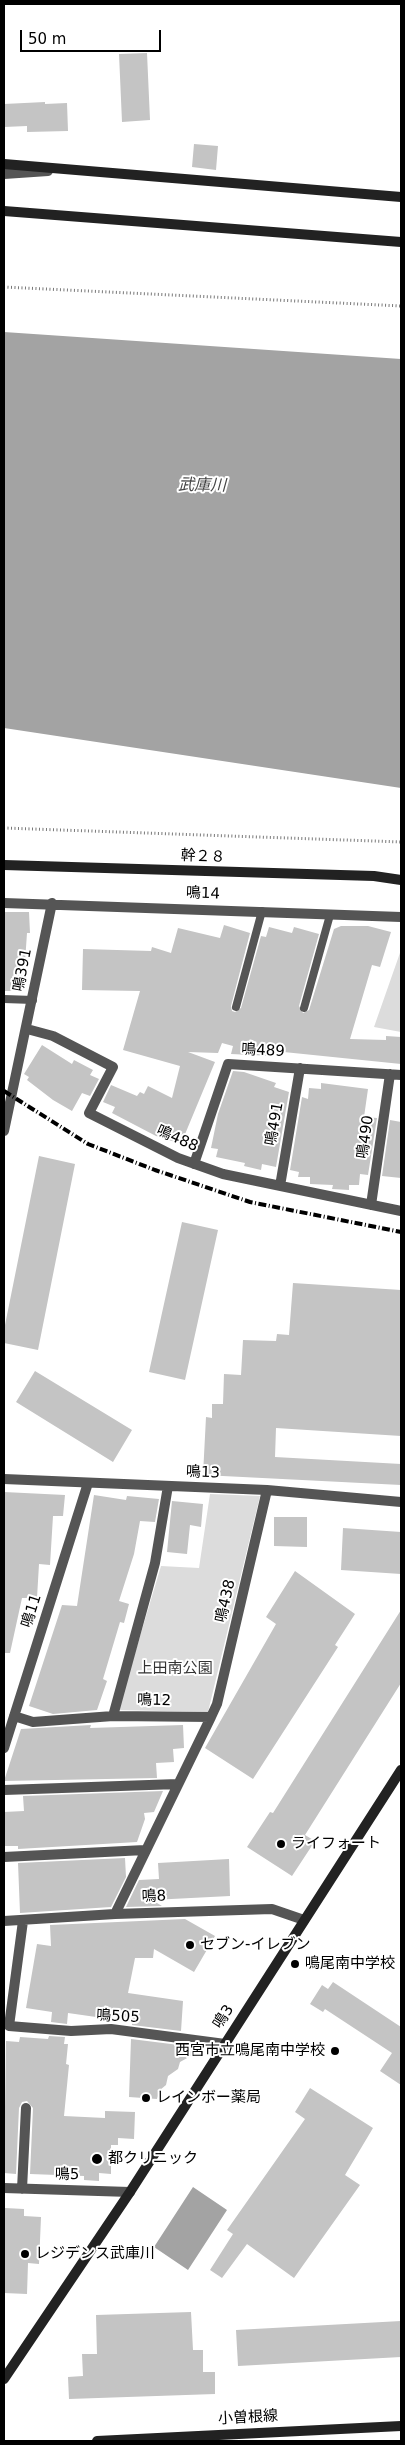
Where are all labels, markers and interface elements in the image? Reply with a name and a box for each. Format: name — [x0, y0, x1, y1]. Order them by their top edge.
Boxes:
scale bar — [22, 20, 164, 52]
text: 50 m — [28, 30, 66, 48]
water label: 武庫川 — [178, 476, 226, 496]
street label: 幹２８ — [180, 847, 226, 867]
street label: 鳴14 — [186, 884, 220, 904]
street label: 鳴391 — [10, 947, 36, 993]
street label: 鳴489 — [241, 1041, 285, 1061]
street label: 鳴491 — [262, 1101, 288, 1147]
street label: 鳴490 — [354, 1114, 378, 1160]
street label: 鳴488 — [153, 1122, 201, 1156]
street label: 鳴13 — [186, 1463, 220, 1483]
street label: 鳴438 — [212, 1578, 240, 1624]
street label: 鳴11 — [18, 1592, 46, 1630]
park label: 上田南公園 — [138, 1660, 212, 1678]
street label: 鳴12 — [137, 1692, 171, 1710]
place label: ライフォート — [291, 1835, 381, 1853]
marker: ライフォート — [275, 1838, 287, 1850]
street label: 鳴8 — [141, 1888, 167, 1906]
place label: セブン-イレブン — [200, 1936, 310, 1954]
marker: セブン-イレブン — [184, 1939, 196, 1951]
place label: 鳴尾南中学校 — [305, 1955, 395, 1973]
marker: 鳴尾南中学校 — [289, 1958, 301, 1970]
street label: 鳴3 — [210, 2002, 238, 2032]
street label: 鳴505 — [96, 2007, 140, 2027]
place label: 西宮市立鳴尾南中学校 — [175, 2042, 325, 2060]
marker: 西宮市立鳴尾南中学校 — [329, 2045, 341, 2057]
place label: レインボー薬局 — [156, 2089, 261, 2107]
marker: レインボー薬局 — [140, 2092, 152, 2104]
place label: 都クリニック — [108, 2150, 198, 2168]
marker: 都クリニック — [90, 2152, 104, 2166]
street label: 鳴5 — [55, 2166, 79, 2184]
place label: レジデンス武庫川 — [35, 2245, 155, 2263]
marker: レジデンス武庫川 — [19, 2248, 31, 2260]
street label: 小曽根線 — [218, 2407, 278, 2429]

